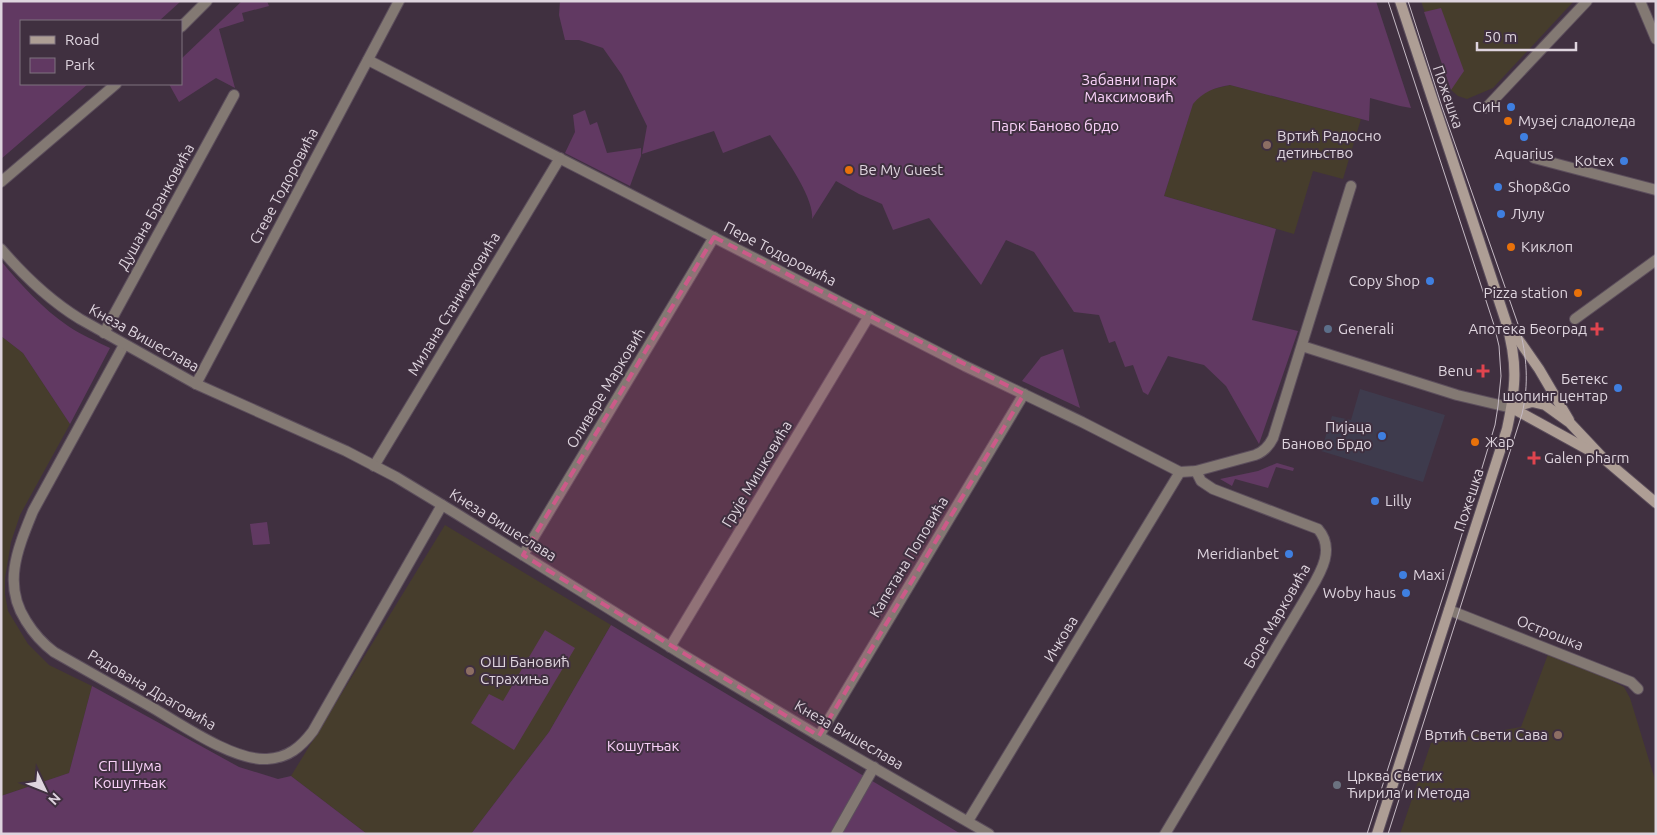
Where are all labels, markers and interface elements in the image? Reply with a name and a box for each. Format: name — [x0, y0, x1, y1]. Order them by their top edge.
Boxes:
legend — [20, 20, 182, 85]
scale bar — [1477, 20, 1576, 52]
text: 50 m — [1484, 28, 1517, 45]
text: Road — [65, 31, 100, 48]
text: Park — [65, 56, 95, 73]
street label: Пожешка — [1430, 63, 1467, 131]
park label: Забавни парк Максимовић — [1082, 71, 1177, 105]
place label: СиН — [1472, 98, 1501, 115]
marker: СиН — [1505, 101, 1517, 113]
place label: Музеј сладоледа — [1518, 112, 1636, 129]
marker: Музеј сладоледа — [1502, 115, 1514, 127]
park label: Парк Баново брдо — [991, 117, 1119, 134]
street label: Стеве Тодоровића — [246, 125, 321, 247]
place label: Вртић Радосно детињство — [1277, 127, 1381, 161]
marker: Aquarius — [1518, 131, 1530, 143]
marker: Вртић Радосно детињство — [1261, 139, 1273, 151]
street label: Душана Бранковића — [114, 141, 197, 273]
place label: Aquarius — [1494, 145, 1554, 162]
place label: Kotex — [1575, 152, 1614, 169]
marker: Kotex — [1618, 155, 1630, 167]
place label: Be My Guest — [859, 161, 943, 178]
marker: Be My Guest — [843, 164, 855, 176]
place label: Shop&Go — [1508, 178, 1571, 195]
marker: Shop&Go — [1492, 181, 1504, 193]
place label: Лулу — [1511, 205, 1544, 222]
marker: Лулу — [1495, 208, 1507, 220]
street label: Пере Тодоровића — [721, 218, 839, 289]
street label: Милана Станивуковића — [404, 229, 503, 379]
place label: Киклоп — [1521, 238, 1573, 255]
marker: Киклоп — [1505, 241, 1517, 253]
place label: Copy Shop — [1349, 272, 1420, 289]
marker: Copy Shop — [1424, 275, 1436, 287]
place label: Pizza station — [1484, 284, 1568, 301]
marker: Pizza station — [1572, 287, 1584, 299]
street label: Кнеза Вишеслава — [86, 300, 202, 375]
place label: Generali — [1338, 320, 1394, 337]
place label: Апотека Београд — [1468, 320, 1587, 337]
marker: Generali — [1322, 323, 1334, 335]
marker: Апотека Београд — [1591, 323, 1603, 335]
street label: Оливере Марковић — [563, 324, 648, 451]
place label: Benu — [1438, 362, 1473, 379]
marker: Benu — [1477, 365, 1489, 377]
place label: Бетекс шопинг центар — [1502, 370, 1608, 404]
marker: Бетекс шопинг центар — [1612, 382, 1624, 394]
street label: Грује Мишковића — [718, 417, 795, 530]
place label: Пијаца Баново Брдо — [1281, 418, 1372, 452]
marker: Пијаца Баново Брдо — [1376, 430, 1388, 442]
place label: Жар — [1485, 433, 1514, 450]
marker: Жар — [1469, 436, 1481, 448]
place label: Galen pharm — [1544, 449, 1630, 466]
marker: Galen pharm — [1528, 452, 1540, 464]
street label: Пожешка — [1450, 466, 1487, 534]
street label: Кнеза Вишеслава — [447, 485, 560, 564]
place label: Lilly — [1385, 492, 1411, 509]
street label: Капетана Поповића — [866, 493, 951, 620]
marker: Lilly — [1369, 495, 1381, 507]
place label: Meridianbet — [1197, 545, 1279, 562]
marker: Meridianbet — [1283, 548, 1295, 560]
street label: Боре Марковића — [1240, 561, 1313, 671]
place label: Maxi — [1413, 566, 1445, 583]
marker: Maxi — [1397, 569, 1409, 581]
place label: Woby haus — [1323, 584, 1396, 601]
marker: Woby haus — [1400, 587, 1412, 599]
street label: Острошка — [1514, 611, 1586, 654]
street label: Ичкова — [1040, 613, 1081, 665]
street label: Радована Драговића — [85, 646, 219, 733]
place label: ОШ Бановић Страхиња — [480, 653, 570, 687]
marker: ОШ Бановић Страхиња — [464, 665, 476, 677]
street label: Кнеза Вишеслава — [792, 696, 907, 773]
place label: Вртић Свети Сава — [1425, 726, 1548, 743]
marker: Вртић Свети Сава — [1552, 729, 1564, 741]
park label: Кошутњак — [607, 737, 679, 754]
park label: СП Шума Кошутњак — [94, 757, 166, 791]
north arrow — [20, 765, 70, 815]
place label: Црква Светих Ћирила и Метода — [1347, 767, 1470, 801]
marker: Црква Светих Ћирила и Метода — [1331, 779, 1343, 791]
text: N — [45, 790, 64, 808]

